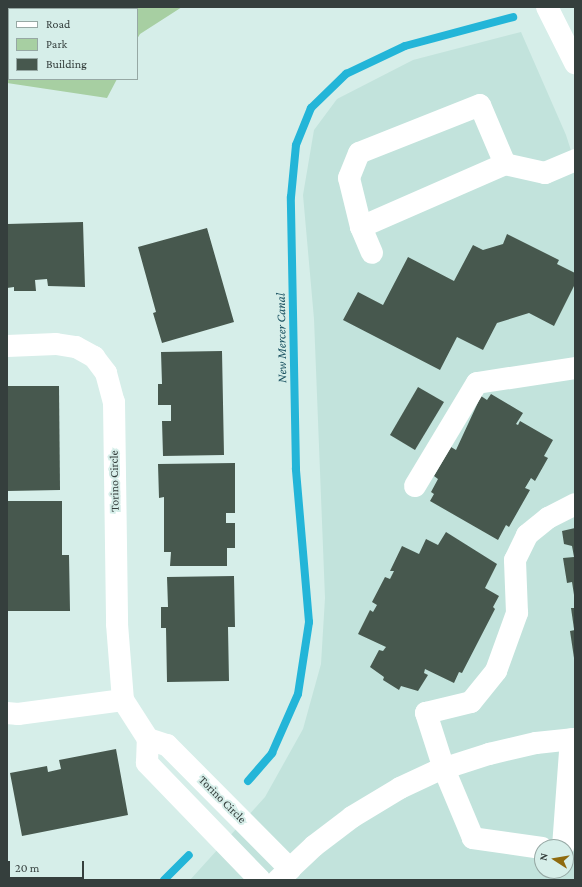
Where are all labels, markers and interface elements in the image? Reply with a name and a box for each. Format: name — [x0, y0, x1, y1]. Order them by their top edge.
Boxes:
legend — [8, 8, 138, 80]
text: Road — [46, 17, 70, 31]
text: Park — [46, 37, 67, 51]
text: Building — [46, 57, 87, 71]
water label: New Mercer Canal — [273, 293, 291, 383]
street label: Torino Circle — [107, 450, 123, 512]
street label: Torino Circle — [195, 773, 249, 827]
north arrow — [534, 839, 574, 879]
text: N — [537, 852, 550, 862]
scale bar — [10, 853, 86, 879]
text: 20 m — [15, 861, 39, 875]

